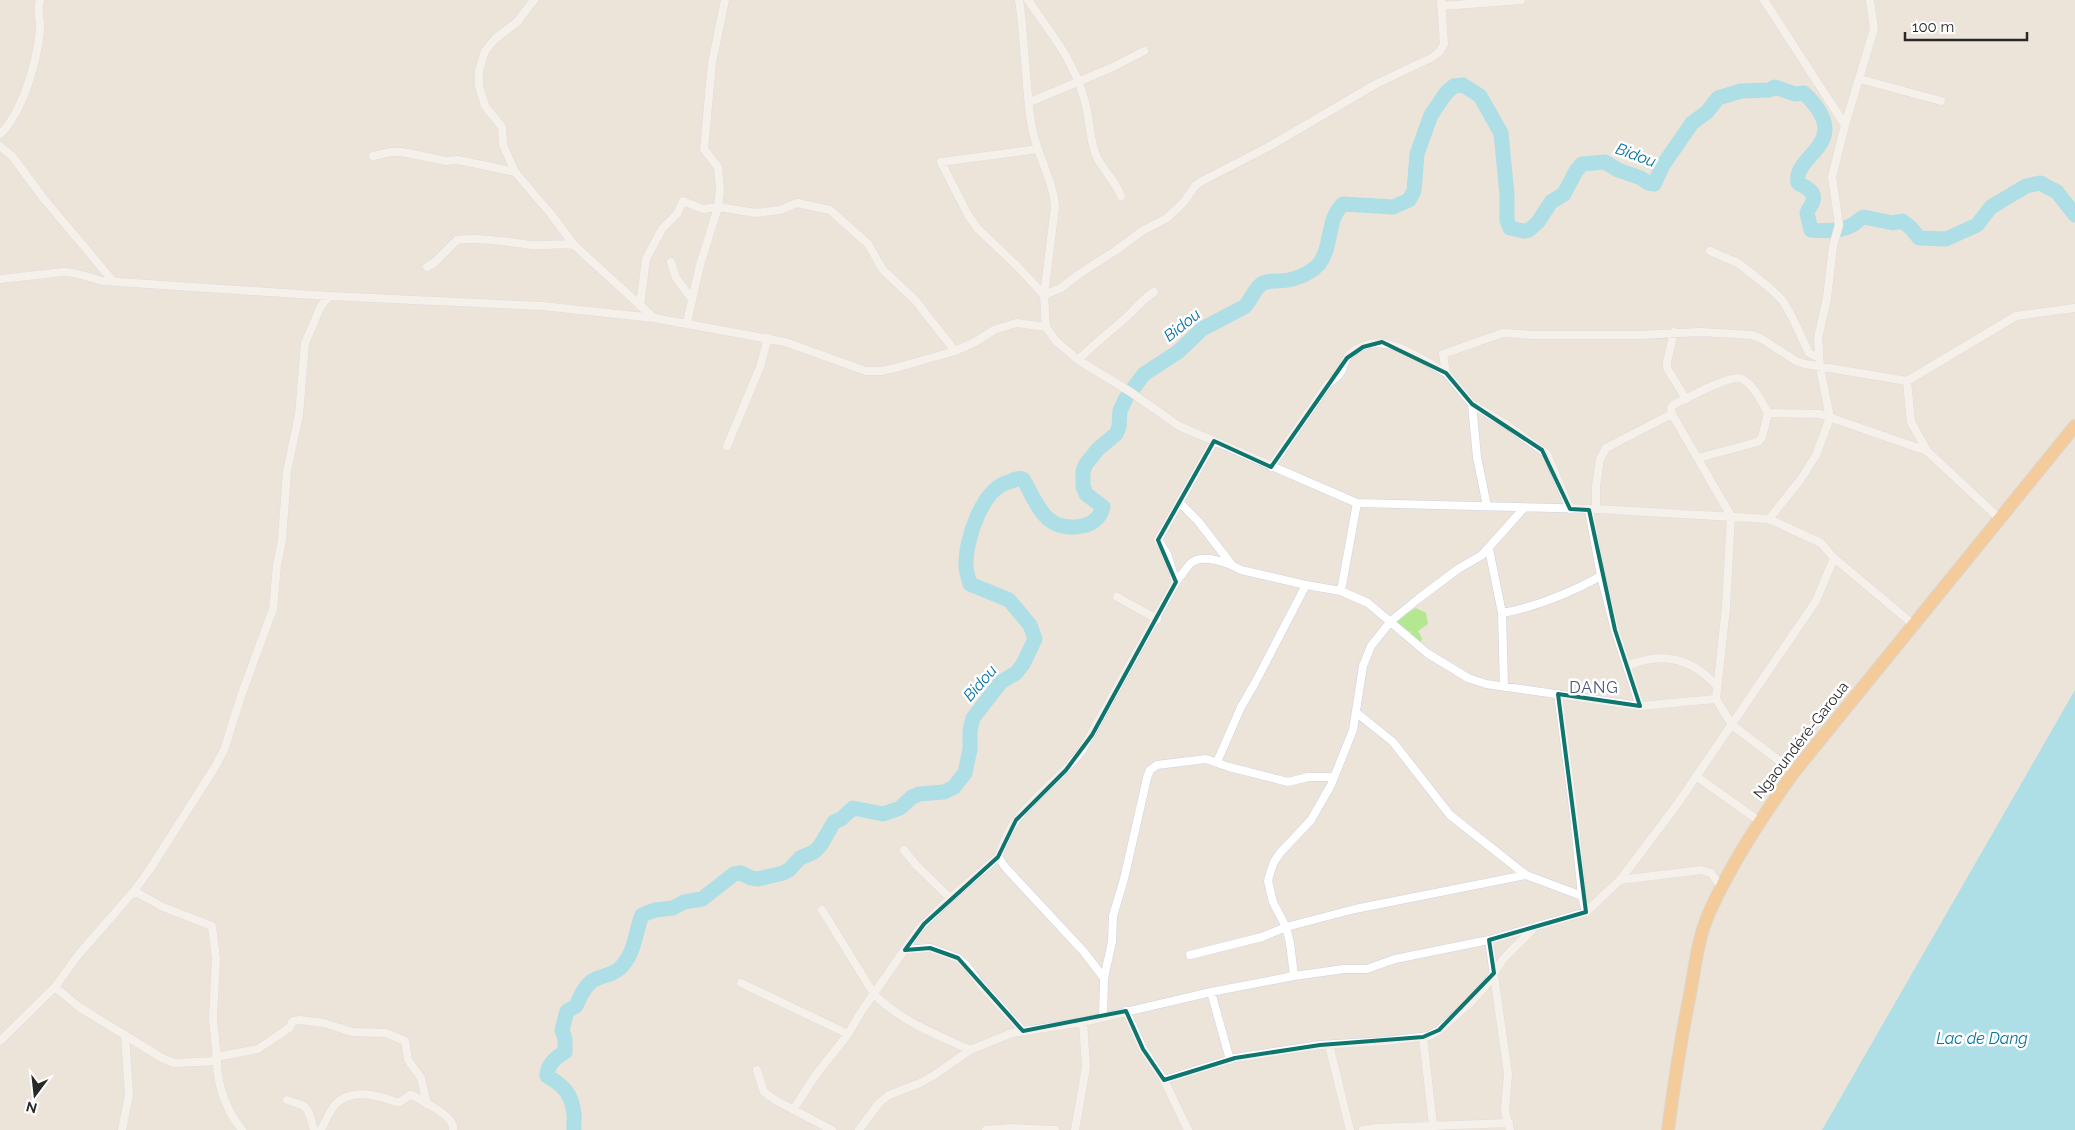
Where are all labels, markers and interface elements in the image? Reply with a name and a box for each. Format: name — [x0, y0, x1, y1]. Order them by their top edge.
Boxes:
scale bar — [1905, 10, 2028, 42]
text: 100 m — [1912, 18, 1954, 36]
water label: Bidou — [1613, 139, 1659, 171]
water label: Bidou — [1160, 305, 1204, 345]
water label: Bidou — [959, 661, 1001, 705]
district label: DANG — [1569, 678, 1619, 697]
street label: Ngaoundéré-Garoua — [1750, 678, 1852, 802]
water label: Lac de Dang — [1936, 1029, 2028, 1048]
north arrow — [10, 1070, 60, 1120]
text: N — [24, 1098, 39, 1117]

